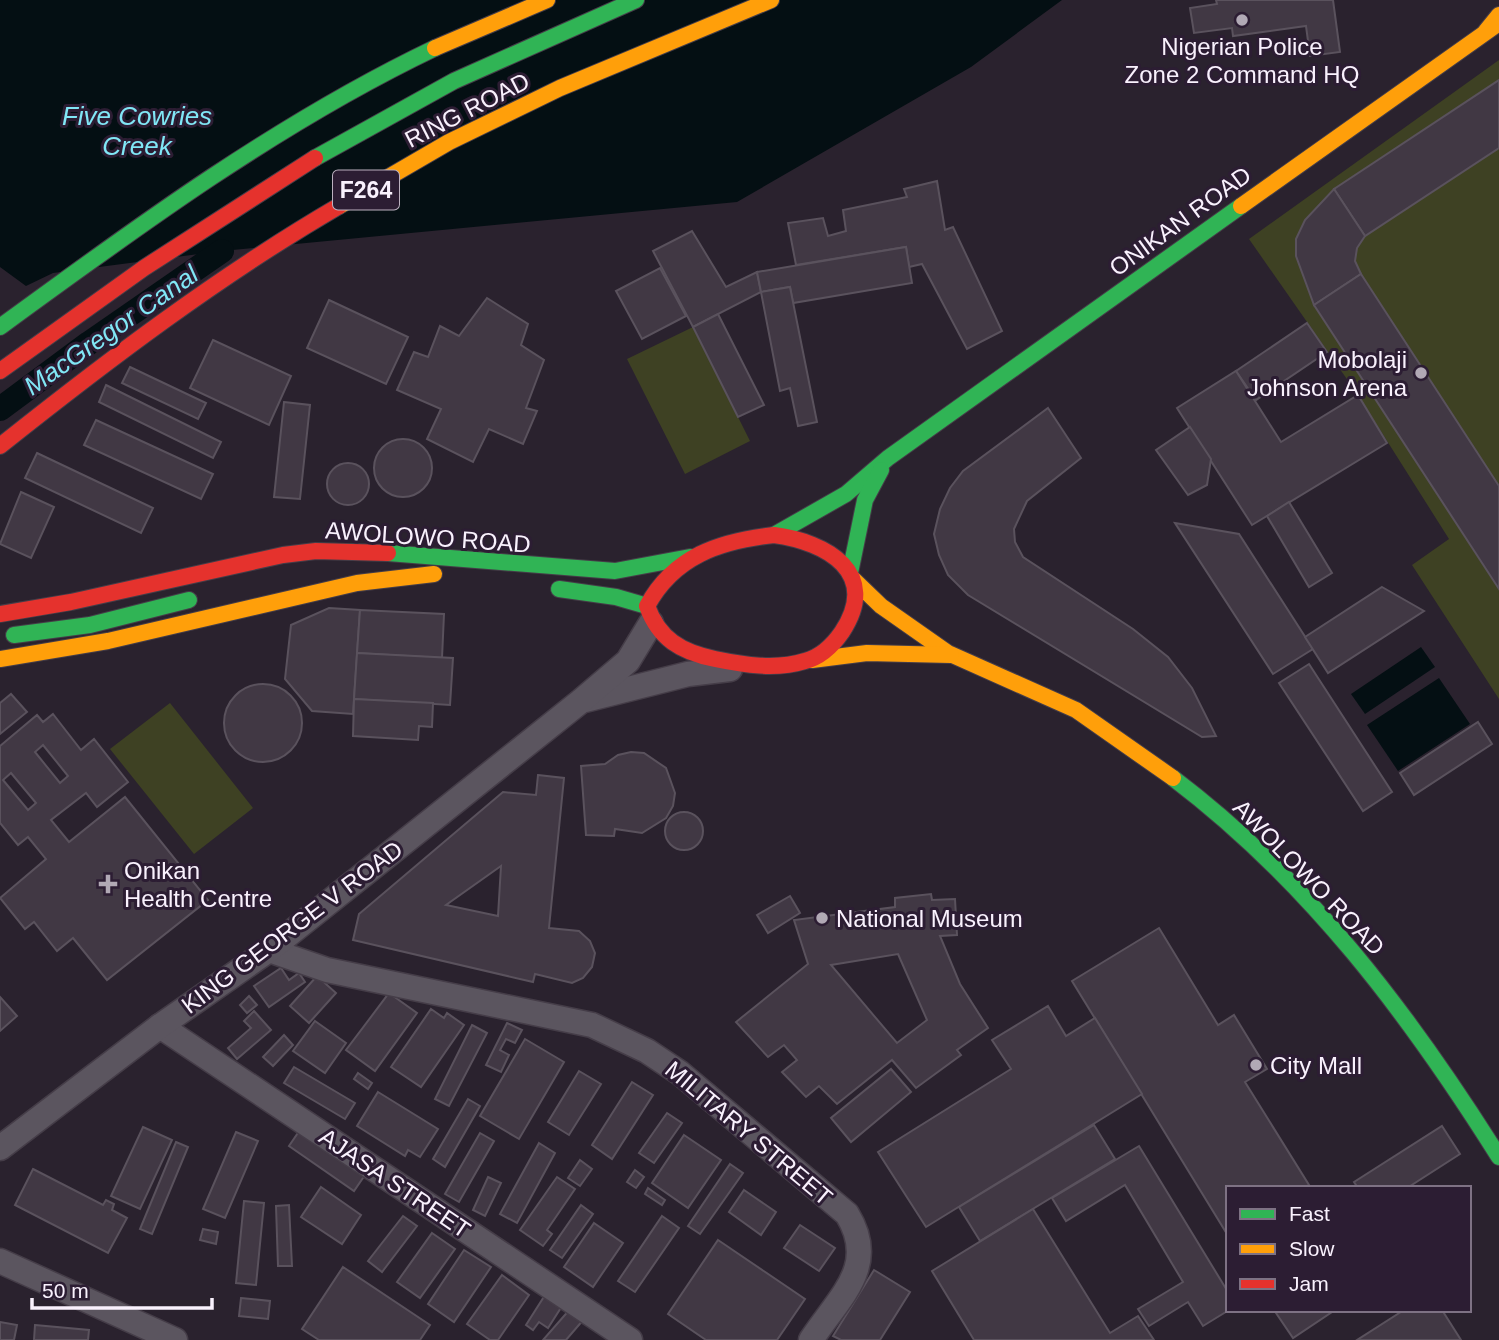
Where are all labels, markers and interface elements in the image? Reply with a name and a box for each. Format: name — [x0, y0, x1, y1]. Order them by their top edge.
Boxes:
marker: Nigerian Police Zone 2 Command HQ — [1234, 12, 1250, 28]
place label: Nigerian Police Zone 2 Command HQ — [1125, 33, 1359, 88]
street label: RING ROAD — [400, 67, 534, 153]
water label: Five Cowries Creek — [62, 101, 212, 161]
street label: ONIKAN ROAD — [1104, 161, 1256, 281]
road number: F264 — [333, 170, 399, 210]
water label: MacGregor Canal — [18, 258, 205, 401]
place label: Mobolaji Johnson Arena — [1247, 346, 1408, 401]
marker: Mobolaji Johnson Arena — [1413, 365, 1429, 381]
street label: AWOLOWO ROAD — [324, 516, 532, 558]
street label: AWOLOWO ROAD — [1228, 794, 1390, 960]
street label: KING GEORGE V ROAD — [176, 835, 408, 1019]
place label: Onikan Health Centre — [124, 857, 272, 912]
marker: Onikan Health Centre — [98, 874, 118, 894]
place label: National Museum — [836, 905, 1023, 932]
marker: National Museum — [814, 910, 830, 926]
place label: City Mall — [1270, 1052, 1362, 1079]
street label: MILITARY STREET — [660, 1055, 838, 1211]
marker: City Mall — [1248, 1057, 1264, 1073]
street label: AJASA STREET — [314, 1123, 476, 1244]
legend — [1226, 1186, 1471, 1312]
text: Fast — [1289, 1202, 1330, 1225]
text: Slow — [1289, 1237, 1335, 1260]
scale bar — [32, 1266, 212, 1310]
text: Jam — [1289, 1272, 1329, 1295]
text: 50 m — [42, 1279, 89, 1302]

